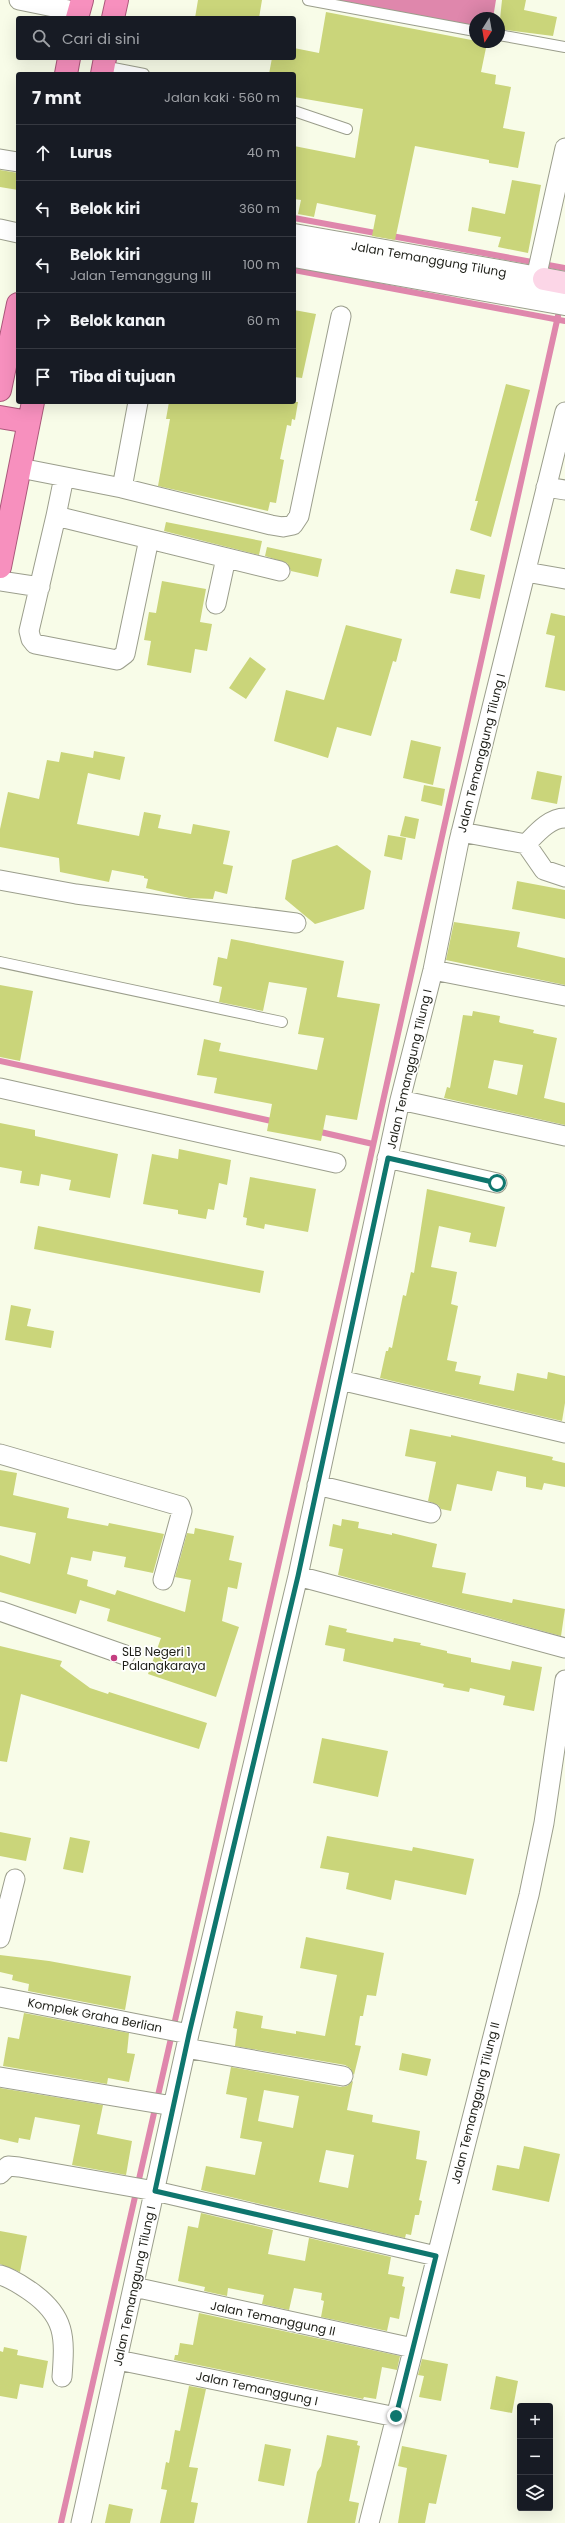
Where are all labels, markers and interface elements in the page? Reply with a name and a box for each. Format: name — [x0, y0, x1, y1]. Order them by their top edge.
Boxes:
north arrow — [469, 12, 505, 48]
search box — [16, 16, 296, 60]
icon: search — [30, 27, 52, 49]
text: Cari di sini — [62, 28, 140, 49]
text: 7 mnt — [32, 86, 81, 110]
text: Jalan kaki · 560 m — [164, 88, 280, 107]
icon: ahead — [32, 142, 54, 164]
text: Lurus — [70, 142, 112, 163]
text: 40 m — [247, 143, 280, 162]
icon: left — [32, 198, 54, 220]
text: Belok kiri — [70, 198, 140, 219]
text: 360 m — [239, 199, 280, 218]
street label: Jalan Temanggung Tilung — [350, 237, 508, 281]
text: Belok kiri — [70, 244, 140, 265]
icon: left — [32, 254, 54, 276]
text: 100 m — [243, 255, 280, 274]
text: Jalan Temanggung III — [70, 266, 211, 285]
icon: right — [32, 310, 54, 332]
text: Belok kanan — [70, 310, 165, 331]
text: 60 m — [247, 311, 280, 330]
icon: arrive — [32, 366, 54, 388]
text: Tiba di tujuan — [70, 366, 176, 387]
street label: Jalan Temanggung Tilung I — [453, 672, 509, 834]
street label: Jalan Temanggung Tilung I — [382, 987, 436, 1151]
route start — [488, 1174, 506, 1192]
place label: SLB Negeri 1 Palangkaraya — [122, 1643, 206, 1674]
marker: SLB Negeri 1 Palangkaraya — [109, 1653, 119, 1663]
street label: Komplek Graha Berlian — [26, 1994, 164, 2036]
street label: Jalan Temanggung Tilung II — [447, 2020, 503, 2186]
street label: Jalan Temanggung Tilung I — [109, 2204, 159, 2368]
street label: Jalan Temanggung II — [209, 2296, 337, 2340]
street label: Jalan Temanggung I — [194, 2367, 320, 2409]
map controls — [517, 2403, 553, 2511]
button: + — [517, 2403, 553, 2439]
route end — [387, 2407, 405, 2425]
button: − — [517, 2439, 553, 2475]
button: layers — [517, 2475, 553, 2511]

